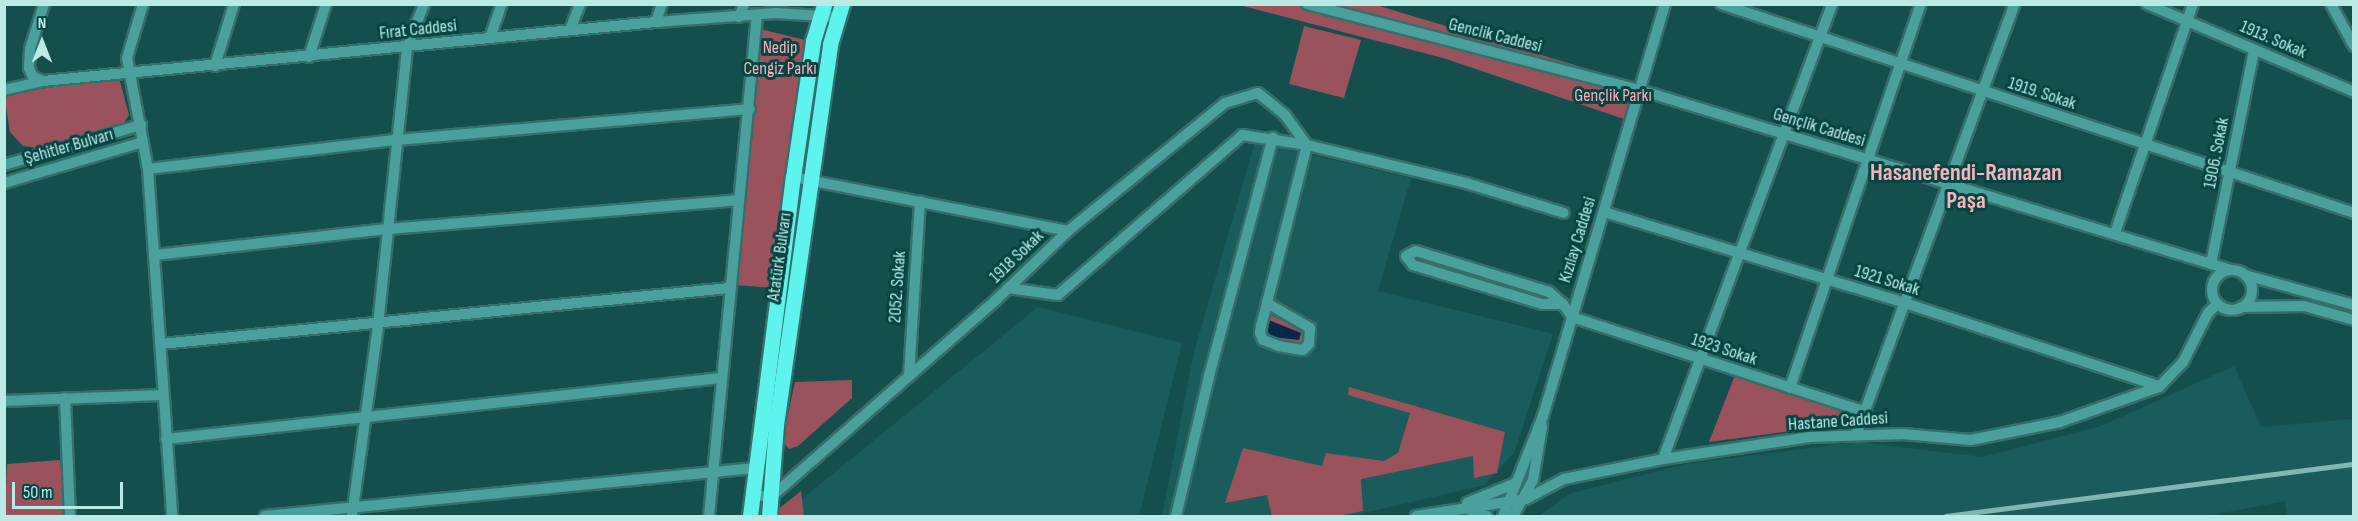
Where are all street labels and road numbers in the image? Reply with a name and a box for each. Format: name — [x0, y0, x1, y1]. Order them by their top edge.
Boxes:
street label: Genclik Caddesi — [1446, 14, 1544, 58]
street label: Fırat Caddesi — [378, 15, 458, 45]
street label: 1913. Sokak — [2236, 16, 2310, 64]
street label: 1919. Sokak — [2005, 73, 2079, 115]
street label: Gençlik Caddesi — [1770, 104, 1868, 152]
street label: 1906. Sokak — [2200, 116, 2234, 190]
street label: Şehitler Bulvarı — [22, 124, 116, 170]
street label: Kızılay Caddesi — [1555, 194, 1601, 286]
street label: Atatürk Bulvarı — [763, 211, 797, 303]
street label: 1918 Sokak — [985, 226, 1049, 288]
street label: 2052. Sokak — [885, 250, 911, 324]
street label: 1921 Sokak — [1852, 261, 1922, 301]
street label: 1923 Sokak — [1688, 329, 1760, 371]
street label: Hastane Caddesi — [1787, 408, 1889, 436]

